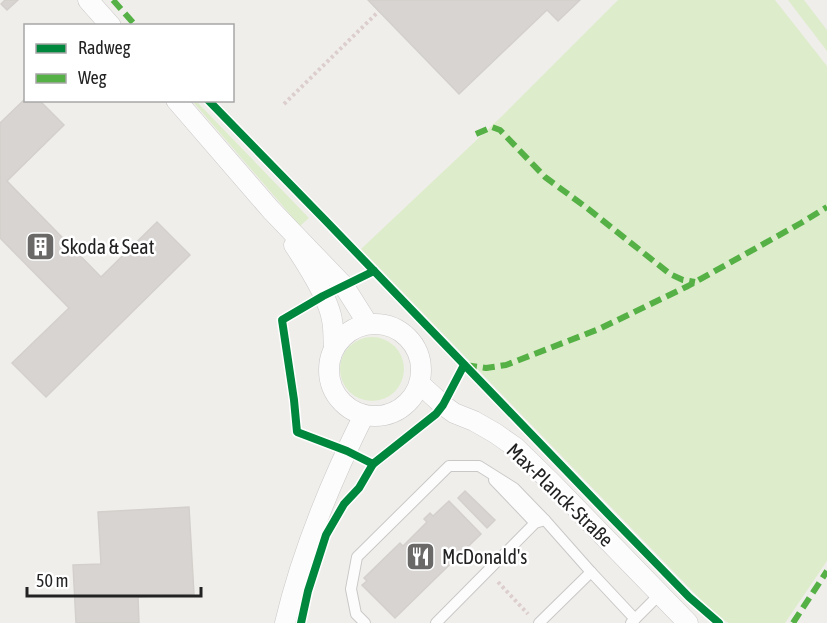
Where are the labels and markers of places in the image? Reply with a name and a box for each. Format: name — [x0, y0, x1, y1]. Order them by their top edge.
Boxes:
building icon: Skoda & Seat — [24, 231, 56, 263]
place label: Skoda & Seat — [61, 235, 155, 258]
restaurant icon: McDonald's — [405, 541, 437, 573]
place label: McDonald's — [442, 545, 527, 568]

